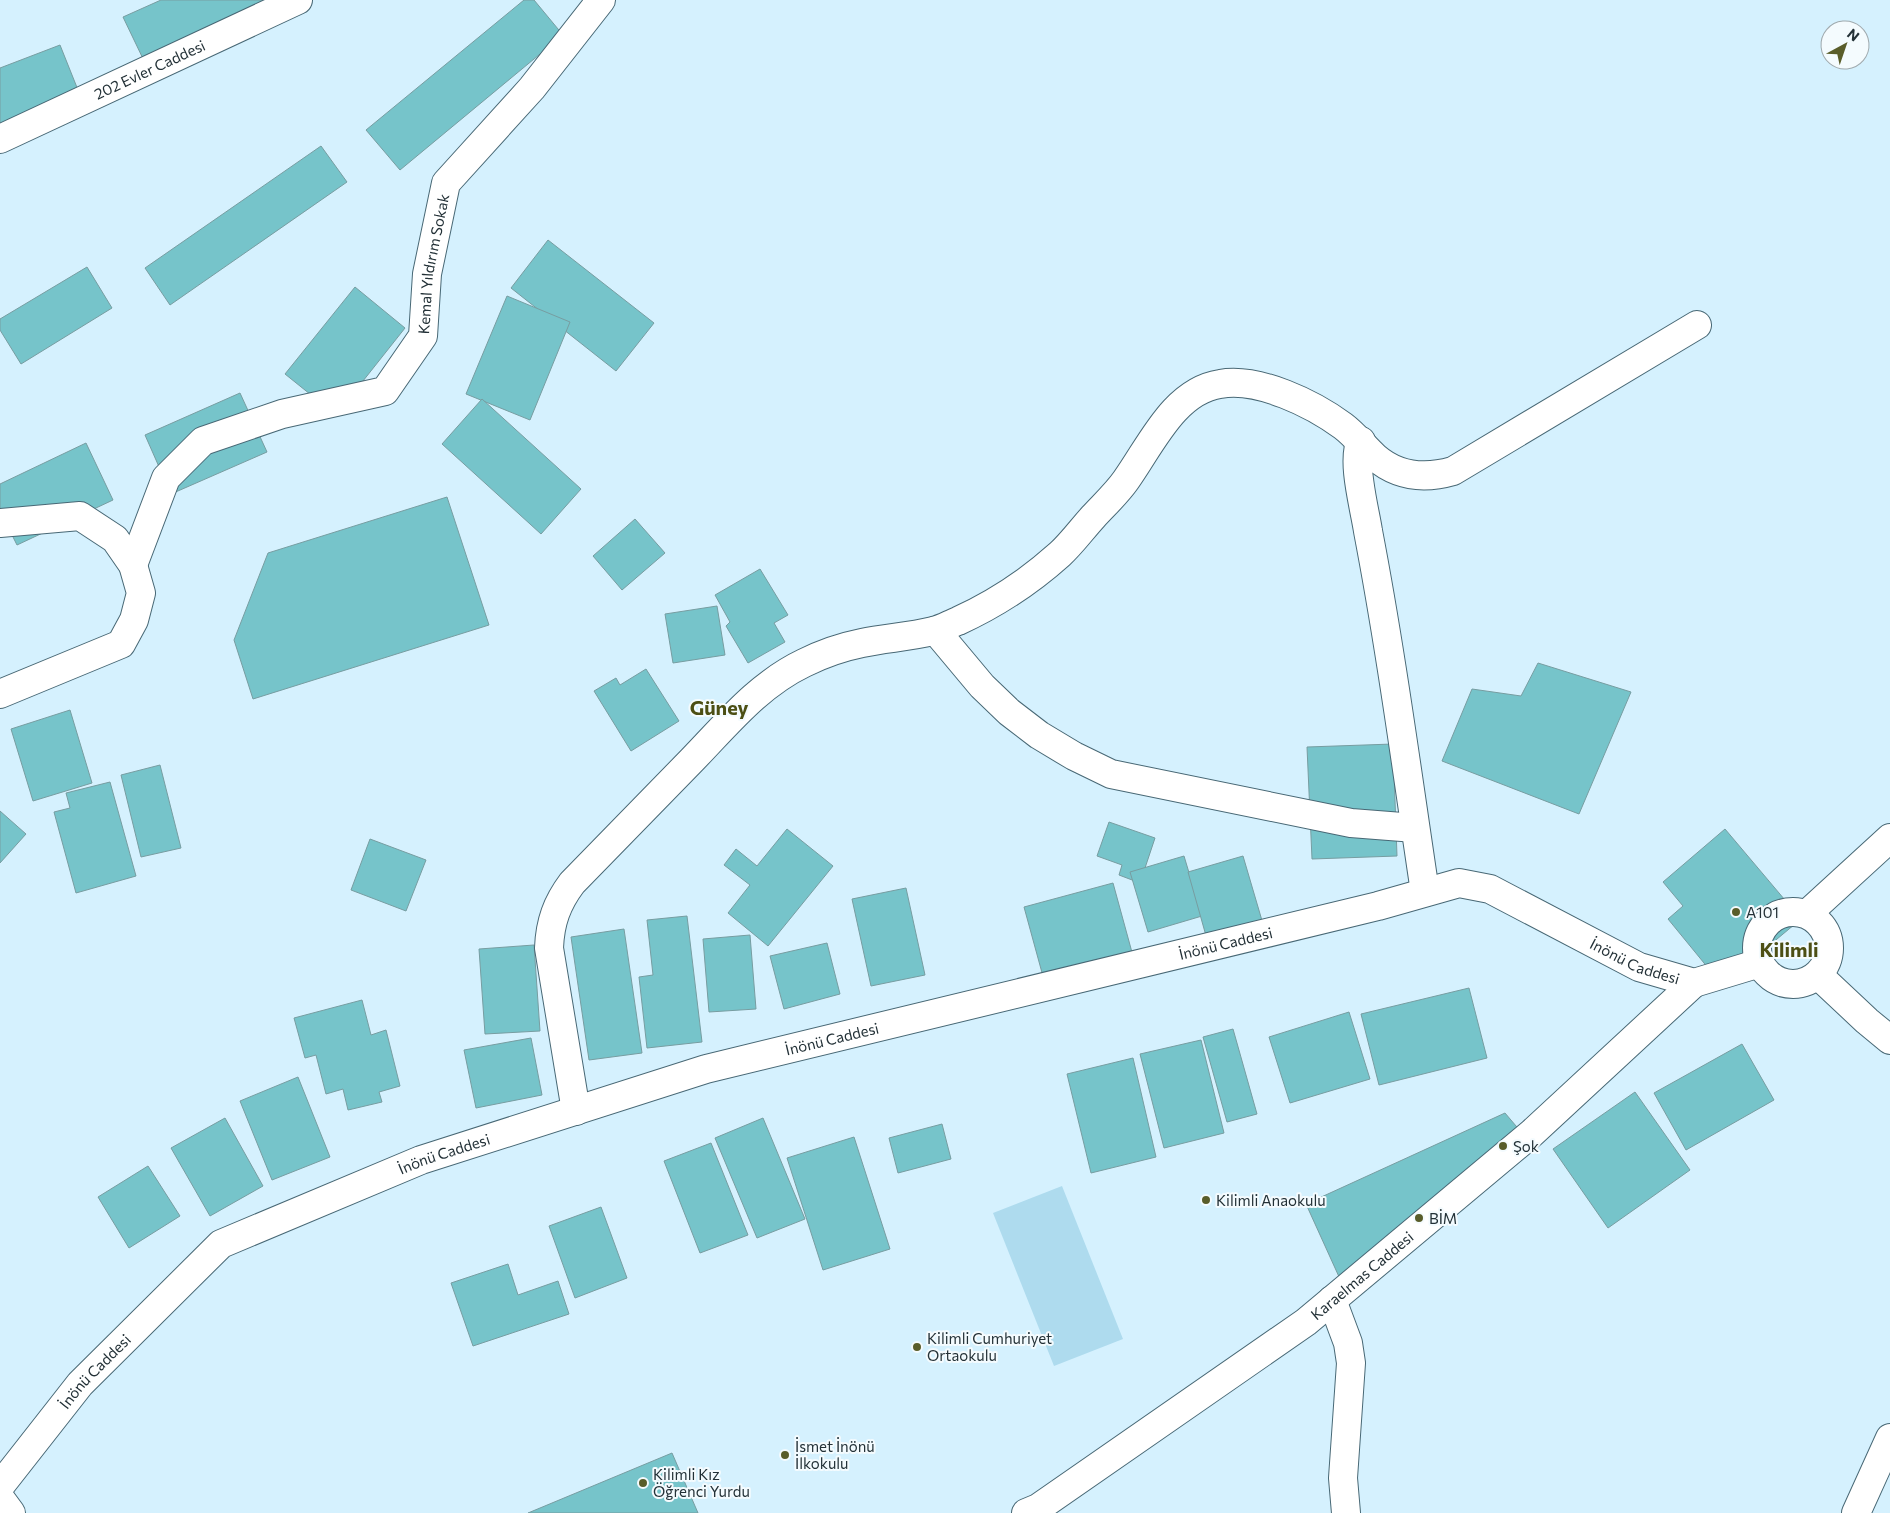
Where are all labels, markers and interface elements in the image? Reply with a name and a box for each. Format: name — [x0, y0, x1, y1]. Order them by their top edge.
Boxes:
north arrow — [1820, 20, 1870, 70]
text: N — [1844, 25, 1863, 45]
street label: 202 Evler Caddesi — [91, 36, 208, 103]
street label: Kemal Yıldırım Sokak — [414, 192, 452, 335]
district label: Güney — [690, 695, 748, 719]
place label: A101 — [1746, 903, 1779, 921]
marker: A101 — [1730, 906, 1742, 918]
street label: İnönü Caddesi — [1177, 923, 1274, 963]
street label: İnönü Caddesi — [1587, 934, 1682, 987]
district label: Kilimli — [1759, 937, 1819, 961]
street label: İnönü Caddesi — [783, 1018, 881, 1058]
street label: İnönü Caddesi — [395, 1130, 492, 1178]
place label: Şok — [1513, 1137, 1539, 1155]
marker: Şok — [1497, 1140, 1509, 1152]
place label: Kilimli Anaokulu — [1216, 1191, 1326, 1209]
marker: Kilimli Anaokulu — [1200, 1194, 1212, 1206]
place label: BİM — [1429, 1209, 1457, 1227]
marker: BİM — [1413, 1212, 1425, 1224]
street label: Karaelmas Caddesi — [1307, 1227, 1417, 1323]
place label: Kilimli Cumhuriyet Ortaokulu — [927, 1329, 1052, 1364]
street label: İnönü Caddesi — [55, 1330, 134, 1412]
marker: Kilimli Cumhuriyet Ortaokulu — [911, 1341, 923, 1353]
place label: İsmet İnönü İlkokulu — [795, 1437, 875, 1472]
marker: İsmet İnönü İlkokulu — [779, 1449, 791, 1461]
place label: Kilimli Kız Öğrenci Yurdu — [653, 1465, 750, 1500]
marker: Kilimli Kız Öğrenci Yurdu — [637, 1477, 649, 1489]

